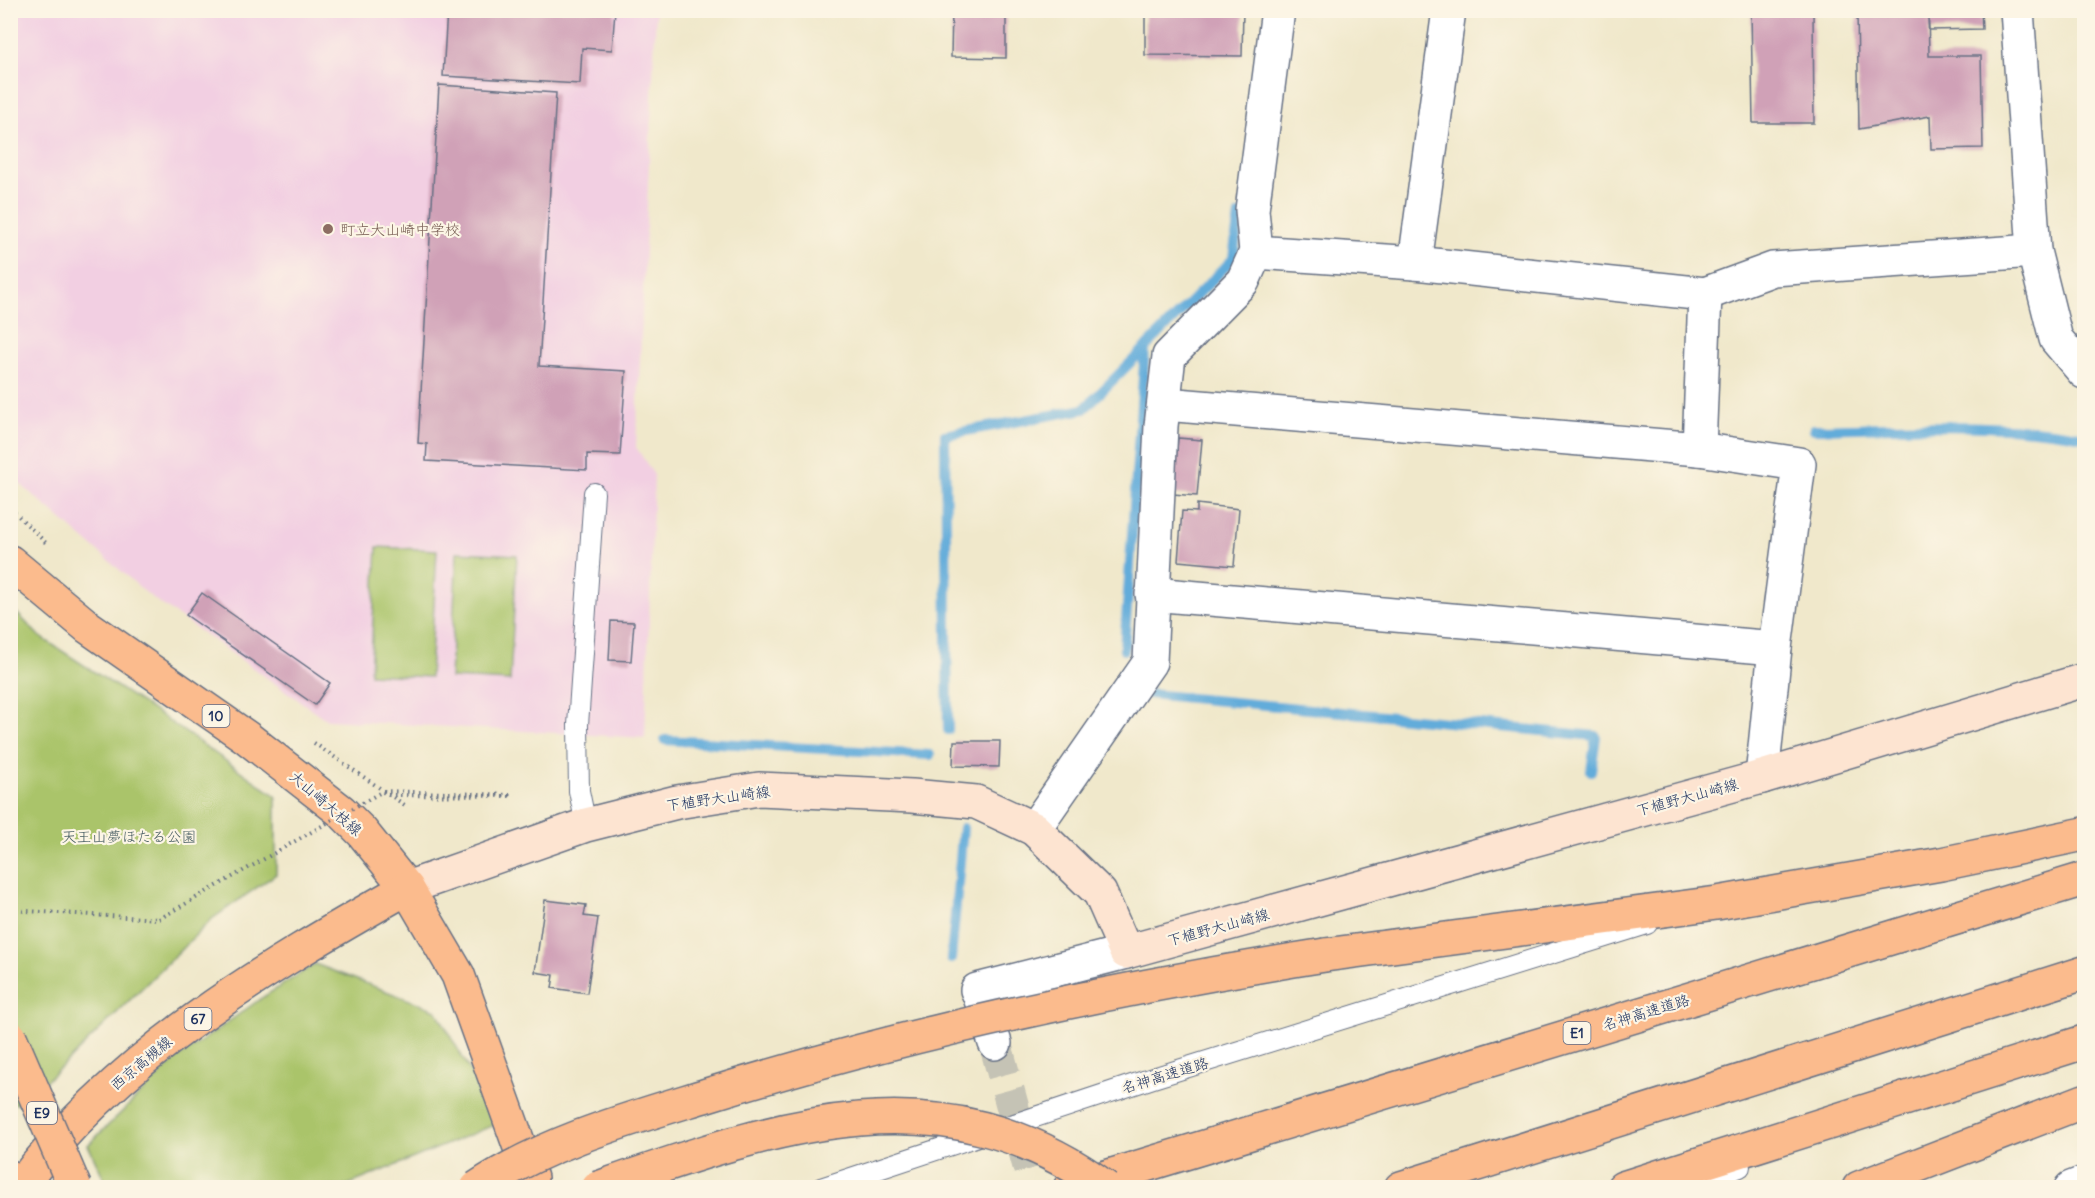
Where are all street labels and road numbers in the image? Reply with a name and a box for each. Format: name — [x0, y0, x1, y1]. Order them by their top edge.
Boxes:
road number: 10 — [202, 705, 230, 727]
street label: 大山崎大枝線 — [286, 766, 366, 840]
street label: 下植野大山崎線 — [1634, 774, 1740, 820]
street label: 下植野大山崎線 — [665, 781, 771, 815]
street label: 下植野大山崎線 — [1165, 904, 1271, 950]
street label: 名神高速道路 — [1600, 990, 1692, 1034]
road number: 67 — [184, 1008, 212, 1030]
road number: E1 — [1564, 1022, 1590, 1044]
street label: 西京高槻線 — [106, 1032, 176, 1094]
street label: 名神高速道路 — [1119, 1053, 1211, 1097]
road number: E9 — [27, 1102, 57, 1124]

